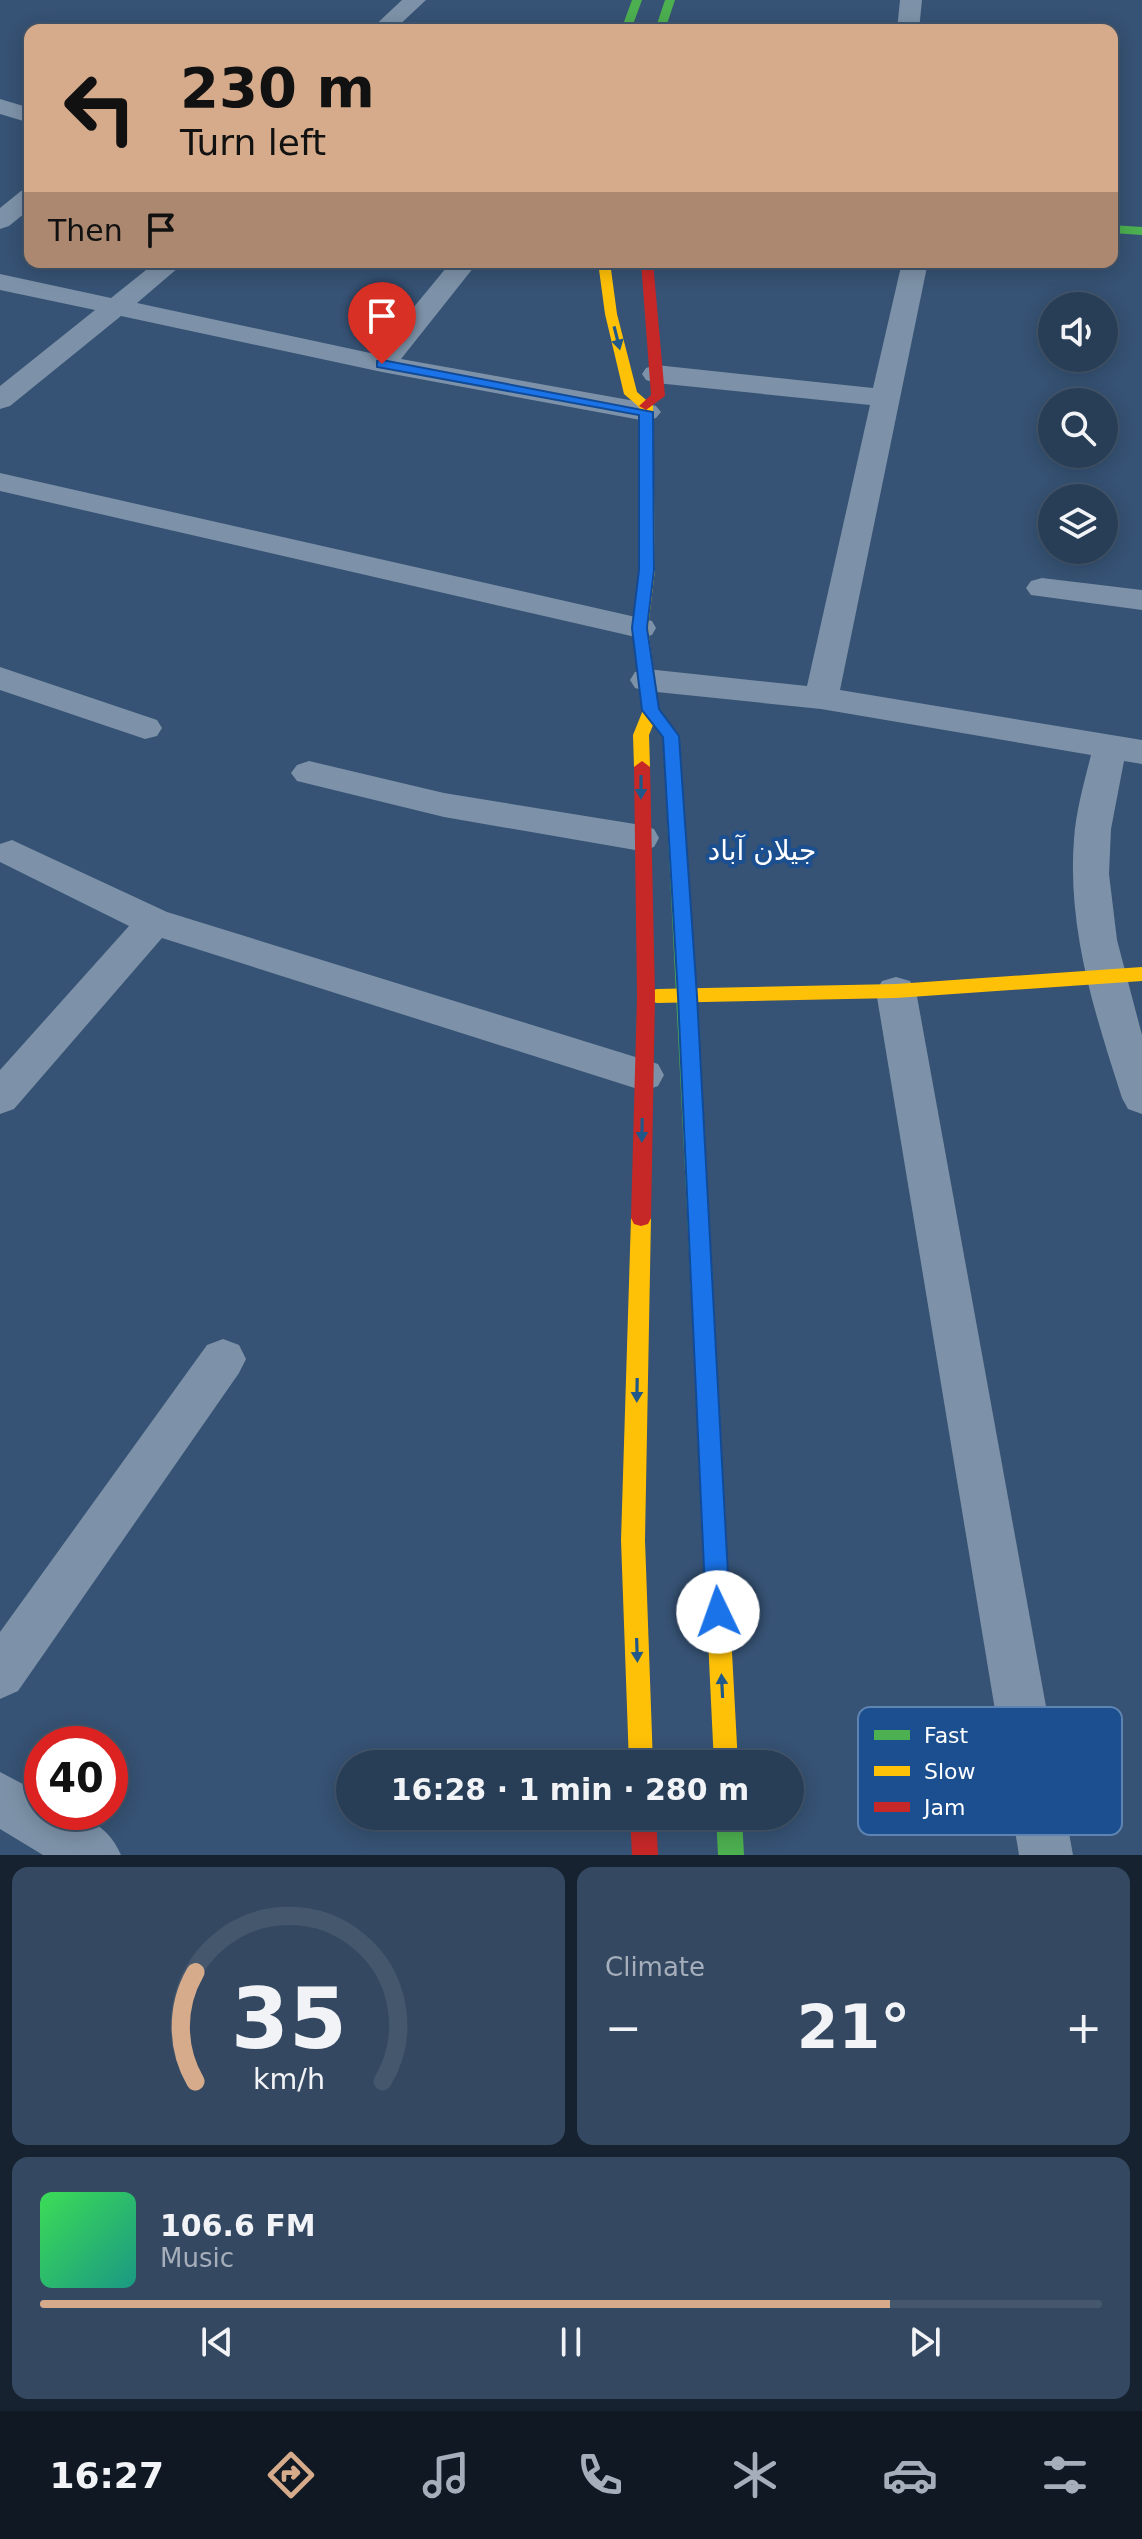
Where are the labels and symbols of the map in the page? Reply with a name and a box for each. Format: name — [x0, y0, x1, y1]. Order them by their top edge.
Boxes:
pin — [348, 282, 416, 364]
one-way arrow — [611, 325, 624, 350]
one-way arrow — [635, 775, 647, 800]
district label: جیلان آباد — [708, 834, 816, 867]
one-way arrow — [636, 1118, 649, 1143]
one-way arrow — [630, 1378, 643, 1403]
position arrow — [676, 1570, 760, 1654]
one-way arrow — [631, 1638, 644, 1663]
one-way arrow — [715, 1673, 728, 1698]
legend — [858, 1707, 1122, 1835]
text: Fast — [924, 1723, 969, 1748]
speed limit sign: 40 — [24, 1726, 128, 1830]
text: Slow — [924, 1759, 976, 1784]
text: Jam — [922, 1795, 965, 1820]

